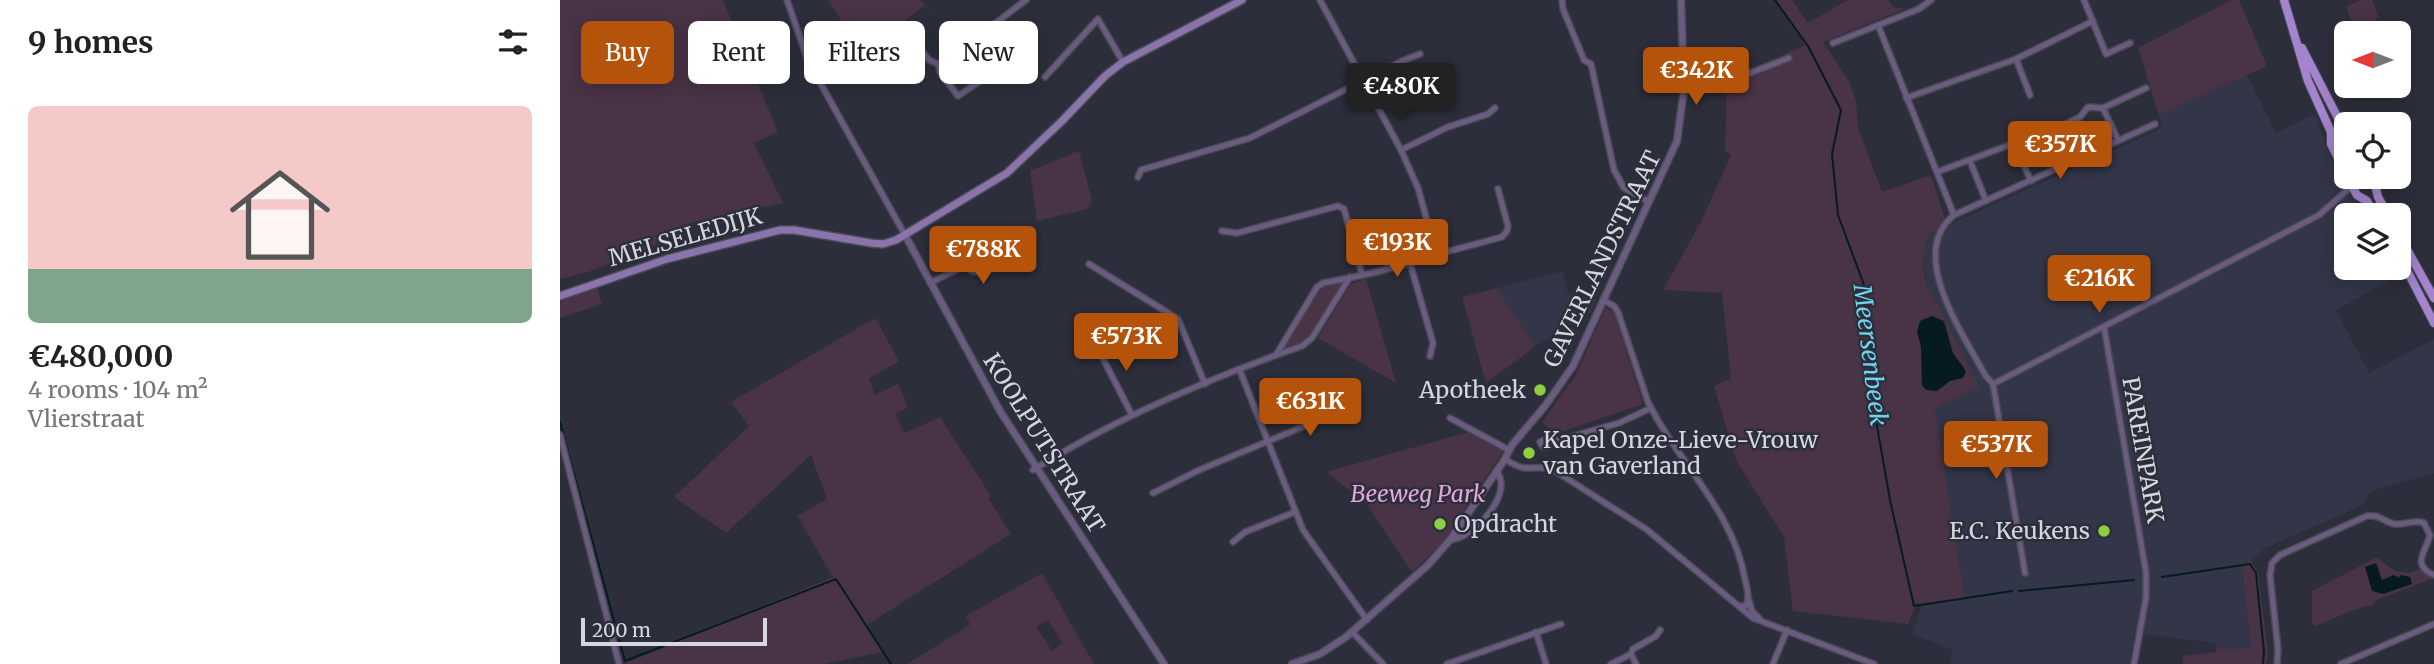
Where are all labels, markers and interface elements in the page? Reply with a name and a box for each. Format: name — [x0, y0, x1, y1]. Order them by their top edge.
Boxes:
chip: Buy — [581, 21, 674, 84]
chip: Rent — [688, 21, 790, 84]
chip: Filters — [804, 21, 925, 84]
chip: New — [939, 21, 1038, 84]
north arrow — [2334, 21, 2412, 98]
map controls — [2334, 21, 2411, 280]
text: 9 homes — [28, 23, 154, 61]
icon: filters — [494, 23, 532, 61]
pin: €342K — [1647, 48, 1745, 107]
text: €342K — [1659, 55, 1733, 84]
pin: €480K — [1352, 64, 1450, 123]
text: €480K — [1362, 71, 1440, 100]
button: locate — [2334, 112, 2411, 189]
pin: €357K — [2011, 122, 2109, 181]
text: €357K — [2024, 129, 2096, 158]
street label: GAVERLANDSTRAAT — [1536, 146, 1667, 372]
icon: home — [217, 152, 343, 278]
street label: MELSELEDIJK — [605, 201, 765, 272]
button: layers — [2334, 203, 2411, 280]
pin: €193K — [1348, 219, 1446, 279]
pin: €788K — [934, 226, 1032, 286]
text: €193K — [1362, 227, 1432, 256]
text: €788K — [945, 234, 1021, 263]
pin: €216K — [2050, 256, 2148, 315]
text: €216K — [2064, 263, 2134, 292]
water label: Meersenbeek — [1846, 281, 1895, 428]
pin: €573K — [1077, 314, 1175, 373]
text: €573K — [1090, 321, 1162, 350]
text: €480,000 — [28, 337, 173, 375]
street label: KOOLPUTSTRAAT — [977, 348, 1111, 538]
street label: PAREINPARK — [2116, 374, 2171, 526]
text: 4 rooms · 104 m² — [28, 375, 208, 404]
place label: Apotheek — [1418, 375, 1526, 404]
pin: €631K — [1261, 378, 1359, 438]
marker: Apotheek — [1532, 382, 1548, 398]
text: €631K — [1275, 386, 1345, 415]
text: Vlierstraat — [28, 404, 144, 433]
pin: €537K — [1947, 421, 2045, 481]
place label: Kapel Onze-Lieve-Vrouw van Gaverland — [1542, 425, 1818, 480]
text: €537K — [1960, 429, 2032, 458]
marker: Kapel Onze-Lieve-Vrouw van Gaverland — [1521, 445, 1537, 461]
park label: Beeweg Park — [1351, 479, 1486, 508]
place label: Opdracht — [1454, 509, 1557, 538]
marker: Opdracht — [1432, 516, 1448, 532]
place label: E.C. Keukens — [1949, 516, 2090, 545]
marker: E.C. Keukens — [2096, 523, 2112, 539]
scale bar — [581, 615, 766, 647]
text: 200 m — [592, 618, 651, 642]

